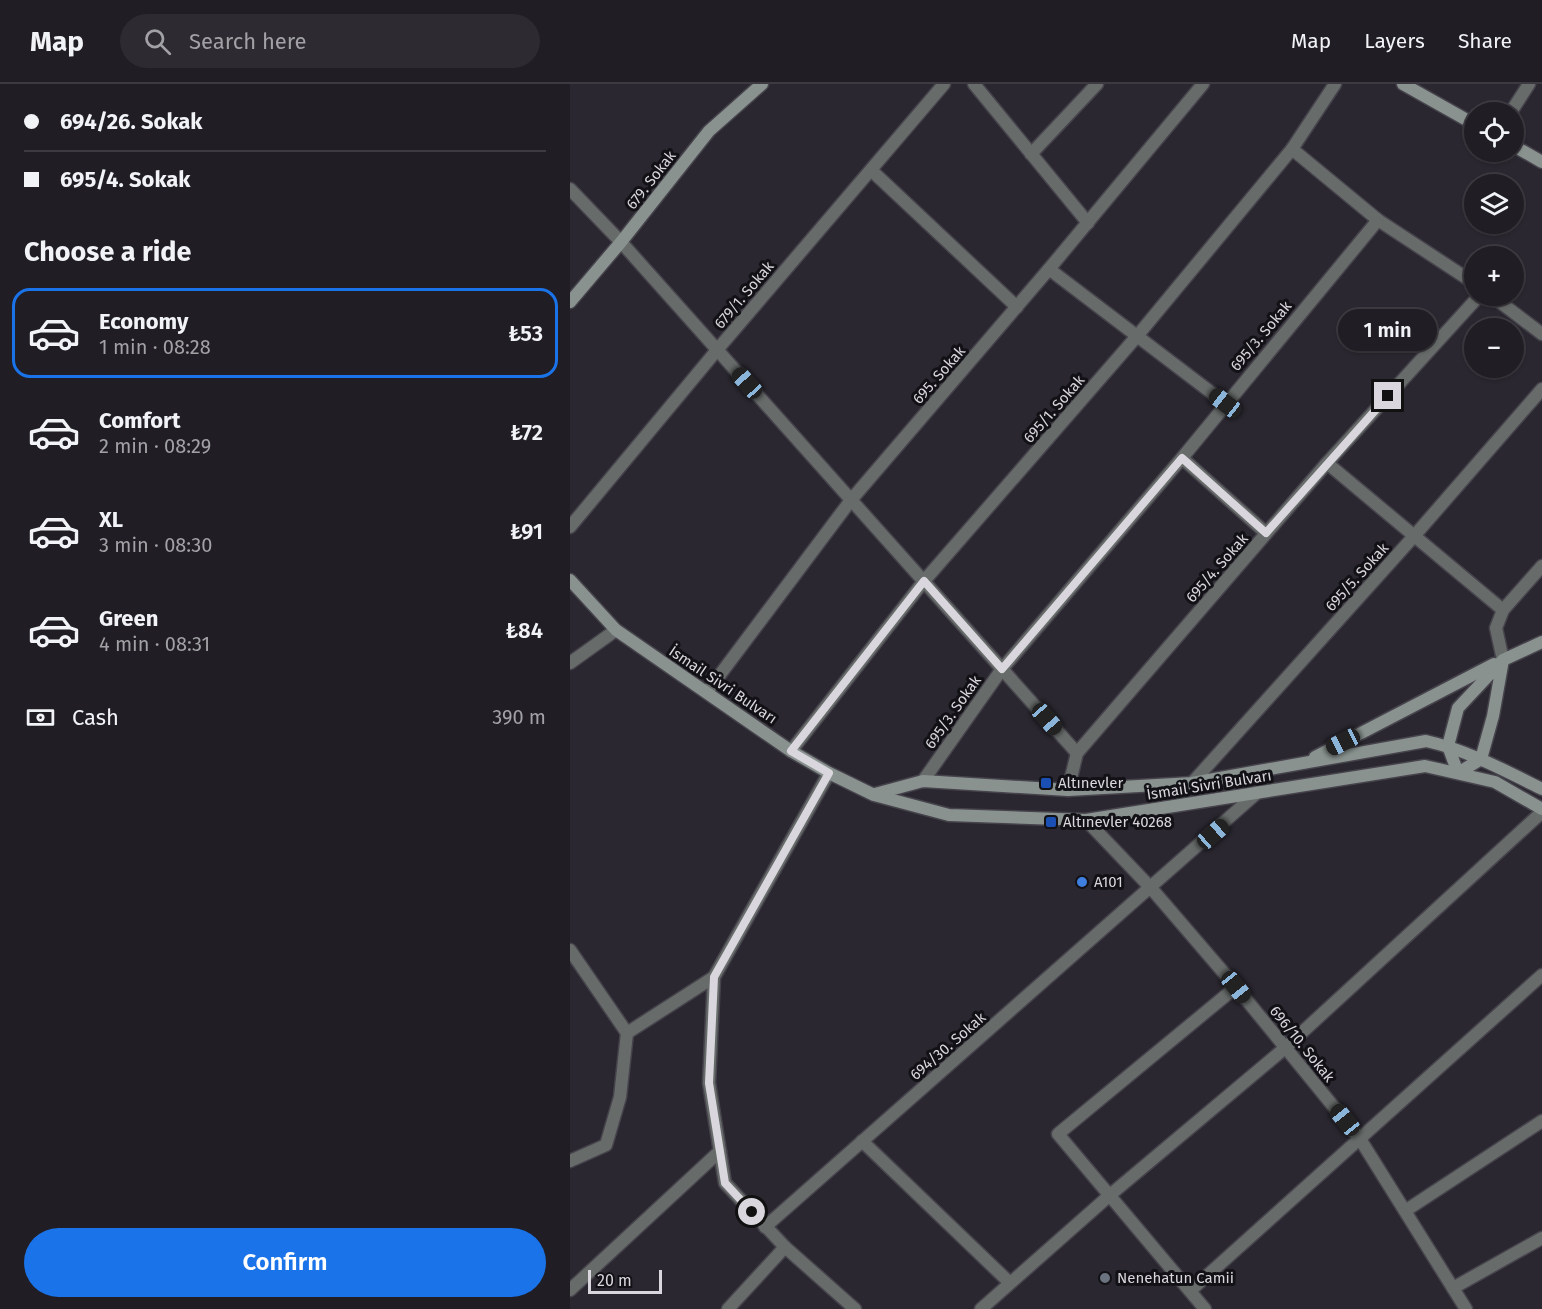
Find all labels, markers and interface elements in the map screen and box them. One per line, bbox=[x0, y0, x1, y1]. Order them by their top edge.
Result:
search box bbox=[120, 14, 540, 68]
text: Map bbox=[30, 25, 84, 58]
icon: search bbox=[141, 25, 174, 58]
text: Search here bbox=[189, 28, 307, 55]
text: Map bbox=[1291, 28, 1331, 54]
text: Layers bbox=[1364, 28, 1425, 54]
text: Share bbox=[1458, 28, 1512, 54]
map controls bbox=[1464, 102, 1524, 378]
button: locate bbox=[1464, 102, 1524, 162]
text: 694/26. Sokak bbox=[60, 108, 202, 135]
street label: 679. Sokak bbox=[622, 147, 680, 213]
text: 695/4. Sokak bbox=[60, 166, 190, 193]
button: layers bbox=[1464, 174, 1524, 234]
text: Choose a ride bbox=[24, 236, 191, 268]
button: + bbox=[1464, 246, 1524, 306]
street label: 679/1. Sokak bbox=[711, 257, 778, 332]
street label: 695/3. Sokak bbox=[1227, 297, 1296, 375]
icon: car bbox=[27, 306, 81, 360]
text: Economy bbox=[99, 308, 188, 335]
callout: 1 min bbox=[1338, 309, 1438, 351]
text: 1 min bbox=[1363, 318, 1412, 342]
button: − bbox=[1464, 318, 1524, 378]
text: ₺53 bbox=[508, 320, 543, 347]
text: 1 min · 08:28 bbox=[99, 335, 211, 359]
street label: 695. Sokak bbox=[909, 342, 969, 408]
car bbox=[728, 364, 766, 402]
street label: 695/1. Sokak bbox=[1020, 371, 1089, 447]
route end bbox=[1374, 382, 1401, 409]
car bbox=[1205, 385, 1245, 421]
icon: car bbox=[27, 405, 81, 459]
text: Comfort bbox=[99, 407, 180, 434]
text: ₺72 bbox=[510, 419, 543, 446]
text: 2 min · 08:29 bbox=[99, 434, 211, 458]
icon: car bbox=[27, 504, 81, 558]
text: XL bbox=[99, 506, 123, 533]
text: ₺91 bbox=[510, 518, 543, 545]
street label: 695/4. Sokak bbox=[1182, 530, 1252, 606]
text: 3 min · 08:30 bbox=[99, 533, 212, 557]
street label: 695/5. Sokak bbox=[1322, 539, 1393, 615]
icon: car bbox=[27, 603, 81, 657]
text: Green bbox=[99, 605, 158, 632]
text: ₺84 bbox=[506, 617, 543, 644]
text: 4 min · 08:31 bbox=[99, 632, 210, 656]
street label: İsmail Sivri Bulvarı bbox=[666, 642, 780, 728]
street label: 695/3. Sokak bbox=[921, 672, 985, 752]
car bbox=[1028, 700, 1066, 738]
icon: cash bbox=[24, 701, 57, 734]
text: Cash bbox=[72, 704, 119, 731]
text: 390 m bbox=[492, 705, 546, 729]
car bbox=[1323, 726, 1363, 758]
street label: İsmail Sivri Bulvarı bbox=[1145, 766, 1273, 804]
place label: Altınevler bbox=[1058, 774, 1123, 792]
marker: Altınevler bbox=[1039, 776, 1053, 790]
place label: Altınevler 40268 bbox=[1063, 813, 1172, 831]
marker: Altınevler 40268 bbox=[1044, 815, 1058, 829]
car bbox=[1194, 815, 1232, 853]
place label: A101 bbox=[1094, 873, 1123, 891]
marker: A101 bbox=[1075, 875, 1089, 889]
car bbox=[1218, 967, 1254, 1007]
street label: 696/10. Sokak bbox=[1266, 1002, 1338, 1086]
street label: 694/30. Sokak bbox=[907, 1008, 990, 1084]
car bbox=[1327, 1100, 1363, 1140]
route start bbox=[738, 1198, 765, 1225]
button: Confirm bbox=[24, 1228, 546, 1297]
scale bar bbox=[588, 1267, 662, 1294]
place label: Nenehatun Camii bbox=[1117, 1269, 1234, 1287]
text: 20 m bbox=[597, 1271, 632, 1290]
marker: Nenehatun Camii bbox=[1098, 1271, 1112, 1285]

